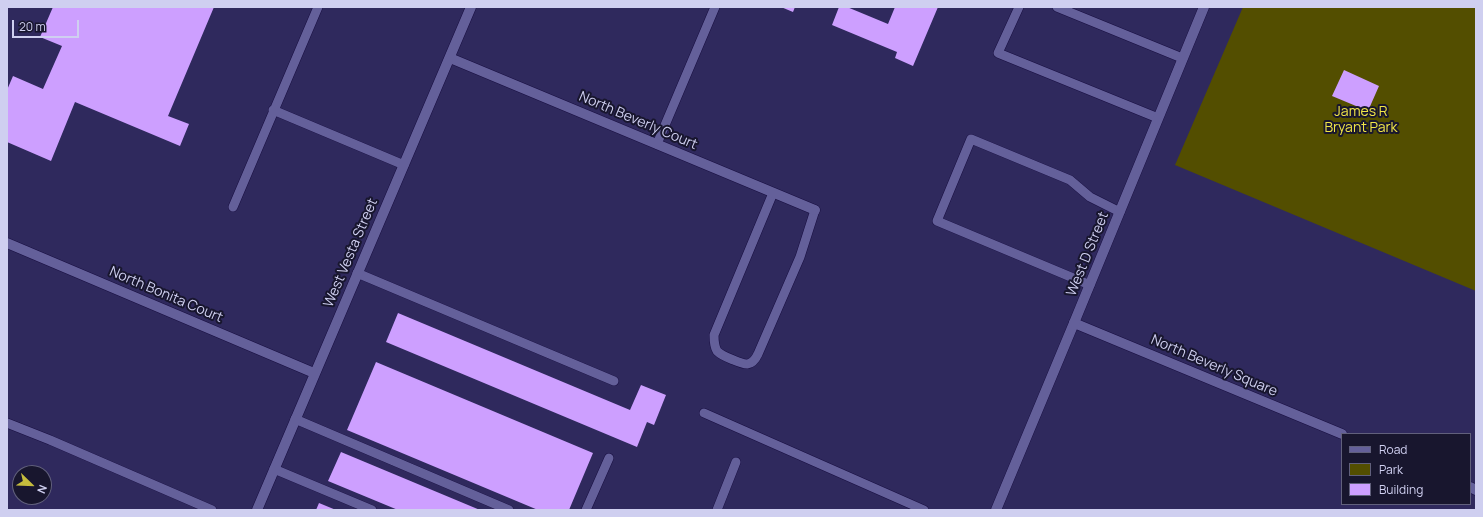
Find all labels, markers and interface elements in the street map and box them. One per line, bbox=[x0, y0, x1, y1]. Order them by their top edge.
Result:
scale bar bbox=[14, 12, 81, 38]
text: 20 m bbox=[19, 18, 46, 35]
street label: North Beverly Court bbox=[576, 88, 700, 154]
park label: James R Bryant Park bbox=[1324, 104, 1398, 136]
street label: West Vesta Street bbox=[320, 196, 382, 310]
street label: West D Street bbox=[1063, 209, 1113, 299]
street label: North Bonita Court bbox=[107, 264, 225, 326]
street label: North Beverly Square bbox=[1148, 332, 1280, 400]
legend bbox=[1341, 433, 1471, 505]
text: Road bbox=[1379, 441, 1407, 458]
text: Park bbox=[1379, 461, 1403, 478]
north arrow bbox=[12, 465, 52, 505]
text: Building bbox=[1379, 481, 1423, 498]
text: N bbox=[34, 483, 51, 496]

